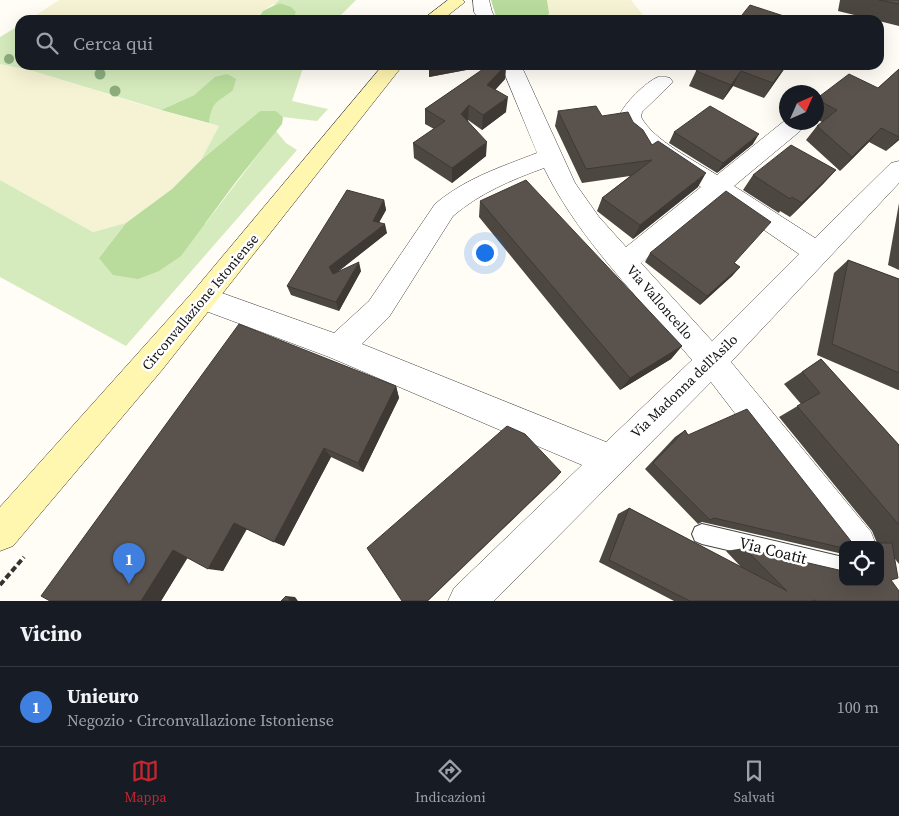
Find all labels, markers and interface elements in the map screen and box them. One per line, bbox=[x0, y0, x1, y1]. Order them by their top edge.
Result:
search box bbox=[15, 15, 884, 70]
icon: search bbox=[33, 29, 61, 57]
text: Cerca qui bbox=[73, 30, 153, 56]
north arrow bbox=[779, 85, 824, 130]
street label: Circonvallazione Istoniense bbox=[137, 229, 263, 375]
your location bbox=[472, 240, 498, 266]
street label: Via Valloncello bbox=[622, 260, 698, 344]
street label: Via Madonna dell'Asilo bbox=[626, 329, 742, 442]
street label: Via Coatit bbox=[737, 531, 810, 569]
map controls bbox=[839, 541, 884, 586]
button: locate bbox=[839, 541, 884, 586]
pin: 1 bbox=[113, 543, 145, 584]
text: Vicino bbox=[20, 619, 82, 648]
text: Unieuro bbox=[67, 683, 139, 709]
text: 1 bbox=[32, 696, 40, 718]
text: 100 m bbox=[837, 696, 879, 718]
text: Negozio · Circonvallazione Istoniense bbox=[67, 709, 334, 731]
tab: Mappa bbox=[124, 757, 167, 807]
tab: Indicazioni bbox=[415, 757, 486, 807]
tab: Salvati bbox=[734, 757, 775, 807]

